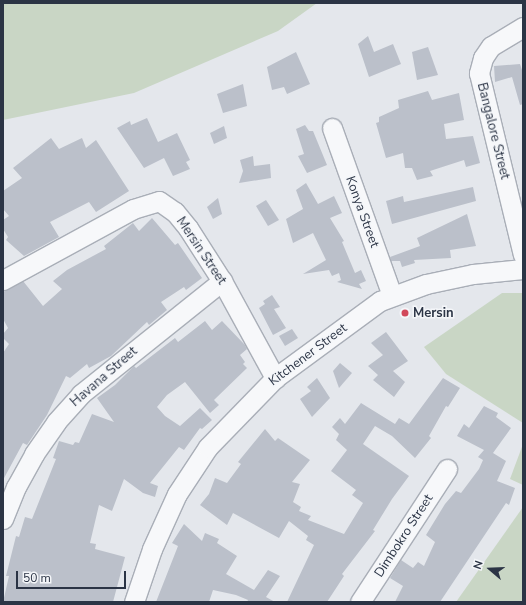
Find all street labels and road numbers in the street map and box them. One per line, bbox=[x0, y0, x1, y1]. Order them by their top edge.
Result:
street label: Bangalore Street bbox=[473, 81, 513, 181]
street label: Konya Street bbox=[342, 174, 382, 250]
street label: Mersin Street bbox=[173, 214, 229, 288]
street label: Kitchener Street bbox=[266, 321, 350, 389]
street label: Havana Street bbox=[67, 344, 141, 410]
street label: Dimbokro Street bbox=[371, 492, 437, 580]

